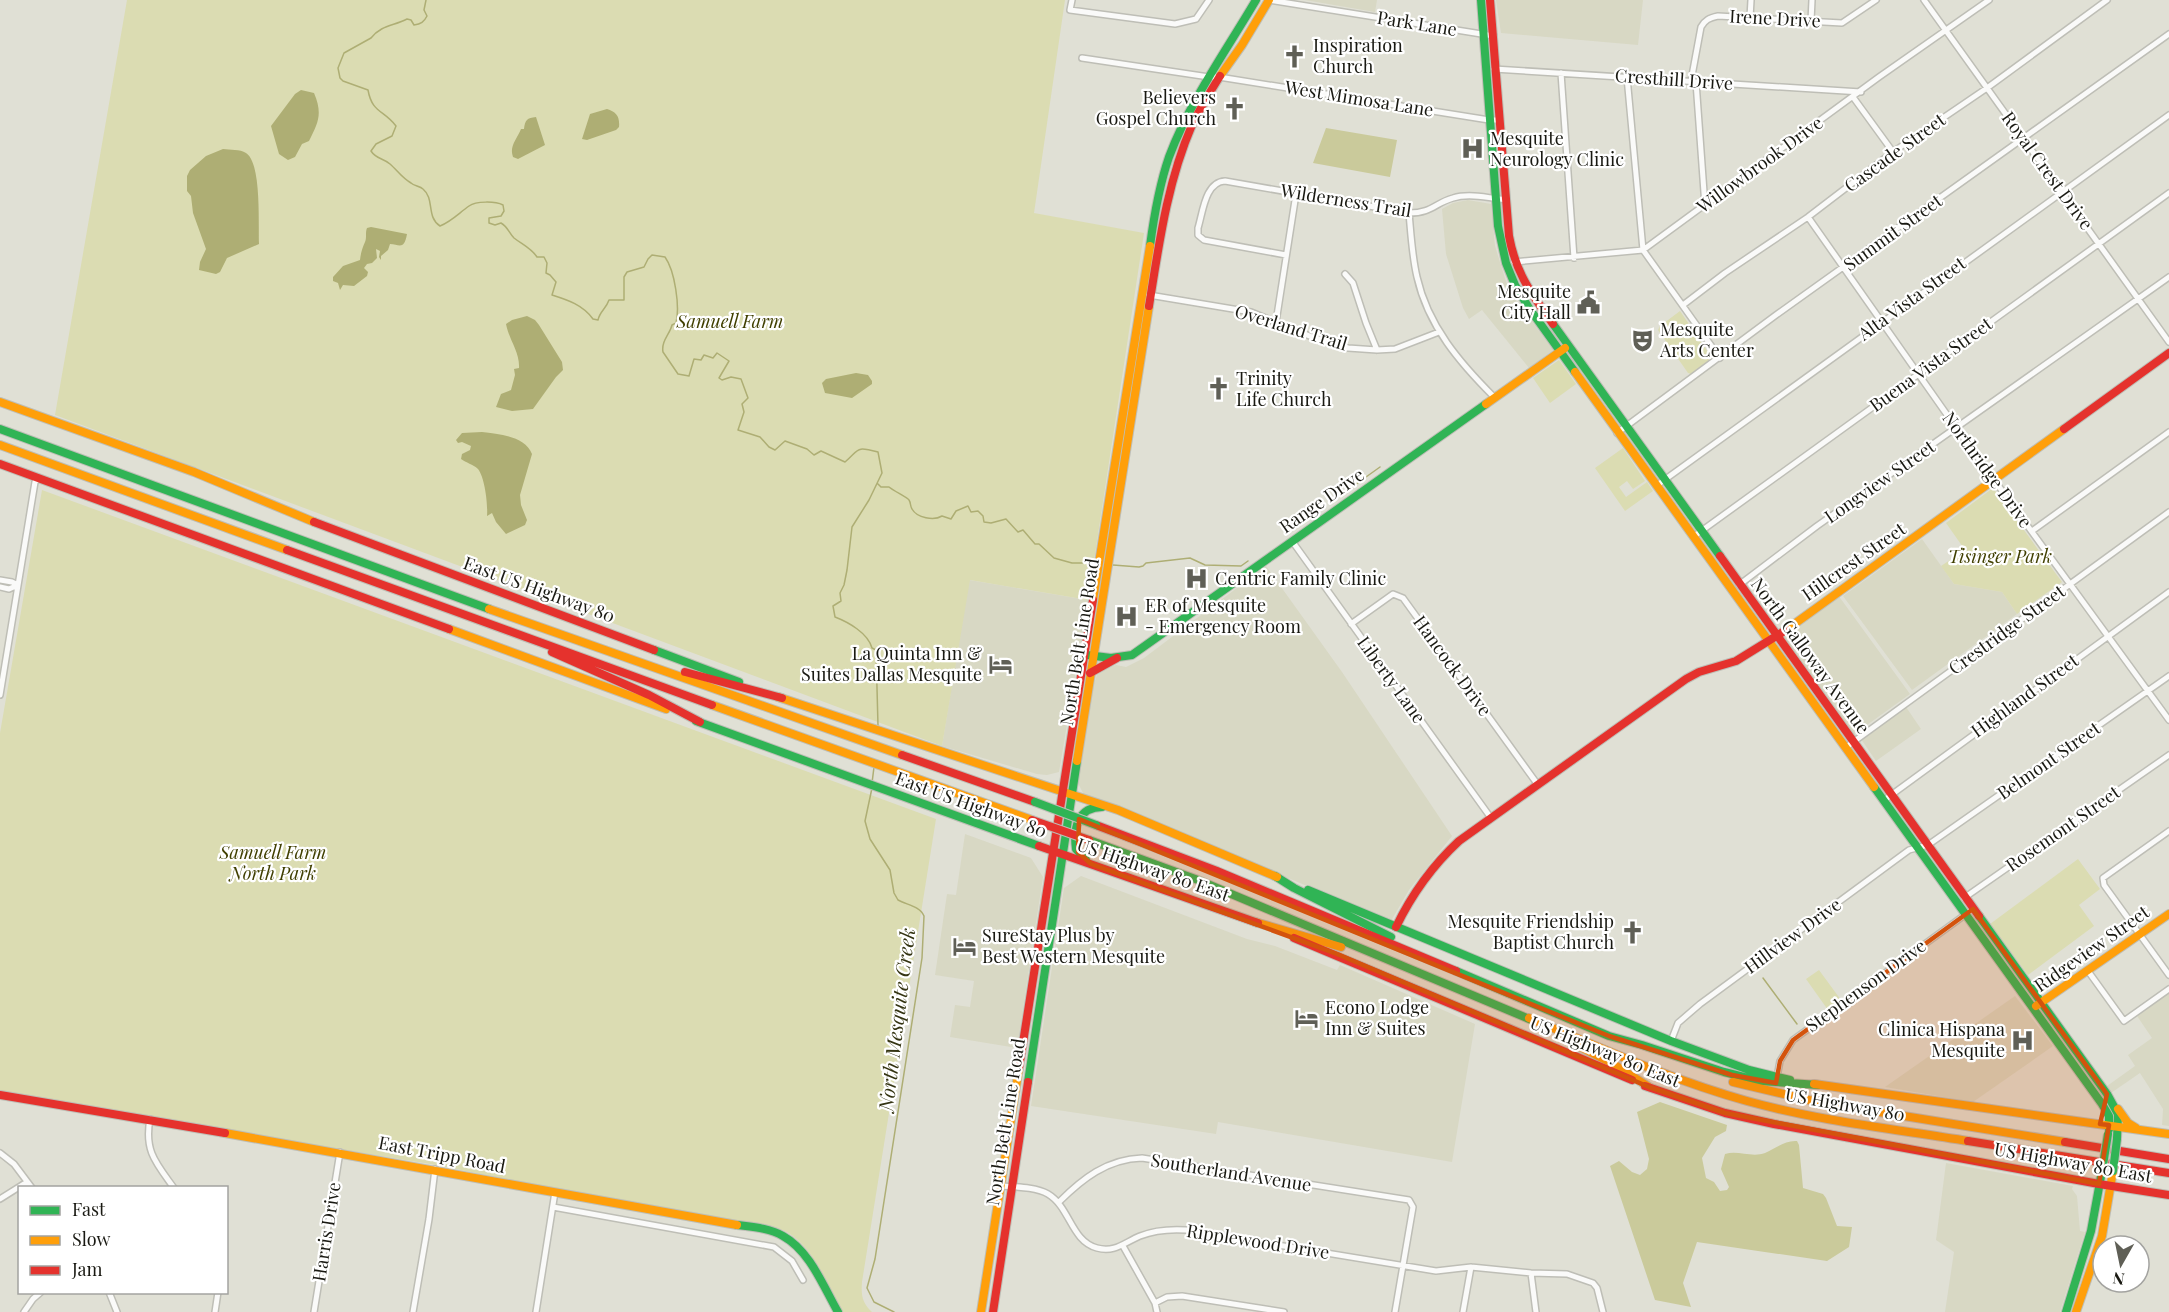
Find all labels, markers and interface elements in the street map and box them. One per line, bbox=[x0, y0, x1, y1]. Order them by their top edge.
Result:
street label: Irene Drive bbox=[1729, 4, 1821, 32]
street label: Park Lane bbox=[1375, 5, 1459, 41]
place label: Inspiration Church bbox=[1313, 33, 1403, 78]
church icon: Inspiration Church bbox=[1282, 43, 1308, 69]
street label: Cresthill Drive bbox=[1614, 63, 1734, 95]
street label: West Mimosa Lane bbox=[1282, 74, 1435, 122]
place label: Believers Gospel Church bbox=[1096, 85, 1216, 130]
church icon: Believers Gospel Church bbox=[1221, 95, 1247, 121]
street label: Royal Crest Drive bbox=[1997, 106, 2099, 234]
street label: Cascade Street bbox=[1839, 107, 1950, 197]
street label: Willowbrook Drive bbox=[1691, 110, 1827, 219]
place label: Mesquite Neurology Clinic bbox=[1490, 126, 1624, 171]
hospital icon: Mesquite Neurology Clinic bbox=[1459, 136, 1485, 162]
street label: Wilderness Trail bbox=[1278, 178, 1413, 222]
street label: Summit Street bbox=[1838, 188, 1947, 276]
street label: Alta Vista Street bbox=[1852, 251, 1971, 346]
place label: Mesquite City Hall bbox=[1497, 279, 1571, 324]
public building icon: Mesquite City Hall bbox=[1576, 289, 1602, 315]
street label: Overland Trail bbox=[1232, 299, 1351, 356]
park label: Samuell Farm bbox=[676, 309, 783, 333]
street label: Buena Vista Street bbox=[1864, 311, 1997, 417]
place label: Mesquite Arts Center bbox=[1659, 317, 1754, 362]
theatre icon: Mesquite Arts Center bbox=[1629, 327, 1655, 353]
place label: Trinity Life Church bbox=[1236, 366, 1332, 411]
church icon: Trinity Life Church bbox=[1205, 376, 1231, 402]
street label: Northridge Drive bbox=[1938, 407, 2038, 532]
street label: Longview Street bbox=[1819, 434, 1940, 528]
street label: Range Drive bbox=[1274, 462, 1369, 538]
street label: Hillcrest Street bbox=[1797, 516, 1911, 606]
park label: Tisinger Park bbox=[1948, 544, 2052, 568]
street label: East US Highway 80 bbox=[460, 550, 618, 628]
street label: North Belt Line Road bbox=[1054, 556, 1104, 727]
hospital icon: Centric Family Clinic bbox=[1184, 566, 1210, 592]
place label: Centric Family Clinic bbox=[1215, 566, 1386, 590]
street label: North Galloway Avenue bbox=[1746, 572, 1876, 738]
street label: Crestridge Street bbox=[1943, 578, 2070, 680]
place label: ER of Mesquite - Emergency Room bbox=[1145, 593, 1301, 638]
hospital icon: ER of Mesquite - Emergency Room bbox=[1114, 603, 1140, 629]
street label: Hancock Drive bbox=[1408, 610, 1497, 721]
street label: Liberty Lane bbox=[1352, 631, 1431, 728]
place label: La Quinta Inn & Suites Dallas Mesquite bbox=[801, 641, 982, 686]
street label: Highland Street bbox=[1966, 648, 2083, 742]
hotel icon: La Quinta Inn & Suites Dallas Mesquite bbox=[987, 651, 1013, 677]
street label: Belmont Street bbox=[1992, 715, 2105, 805]
street label: East US Highway 80 bbox=[892, 765, 1050, 843]
street label: Rosemont Street bbox=[2001, 780, 2125, 876]
street label: US Highway 80 East bbox=[1074, 832, 1233, 907]
park label: Samuell Farm North Park bbox=[219, 840, 326, 885]
street label: Hillview Drive bbox=[1739, 892, 1846, 978]
street label: Ridgeview Street bbox=[2029, 899, 2154, 997]
place label: Mesquite Friendship Baptist Church bbox=[1447, 909, 1614, 954]
church icon: Mesquite Friendship Baptist Church bbox=[1619, 919, 1645, 945]
place label: SureStay Plus by Best Western Mesquite bbox=[982, 923, 1165, 968]
water label: North Mesquite Creek bbox=[871, 926, 920, 1115]
hotel icon: SureStay Plus by Best Western Mesquite bbox=[951, 933, 977, 959]
street label: Stephenson Drive bbox=[1800, 933, 1930, 1037]
place label: Econo Lodge Inn & Suites bbox=[1325, 995, 1429, 1040]
hotel icon: Econo Lodge Inn & Suites bbox=[1294, 1005, 1320, 1031]
street label: US Highway 80 East bbox=[1527, 1010, 1685, 1092]
place label: Clinica Hispana Mesquite bbox=[1878, 1017, 2005, 1062]
hospital icon: Clinica Hispana Mesquite bbox=[2010, 1027, 2036, 1053]
street label: North Belt Line Road bbox=[980, 1036, 1030, 1207]
street label: US Highway 80 bbox=[1783, 1082, 1907, 1126]
street label: East Tripp Road bbox=[377, 1130, 508, 1178]
street label: US Highway 80 East bbox=[1992, 1136, 2155, 1188]
street label: Southerland Avenue bbox=[1149, 1147, 1313, 1197]
street label: Harris Drive bbox=[306, 1180, 346, 1283]
legend bbox=[18, 1186, 228, 1294]
text: Fast bbox=[72, 1197, 106, 1221]
street label: Ripplewood Drive bbox=[1185, 1218, 1331, 1264]
text: Slow bbox=[72, 1227, 110, 1251]
north arrow bbox=[2091, 1234, 2151, 1294]
text: Jam bbox=[71, 1257, 102, 1281]
text: N bbox=[2111, 1268, 2126, 1291]

